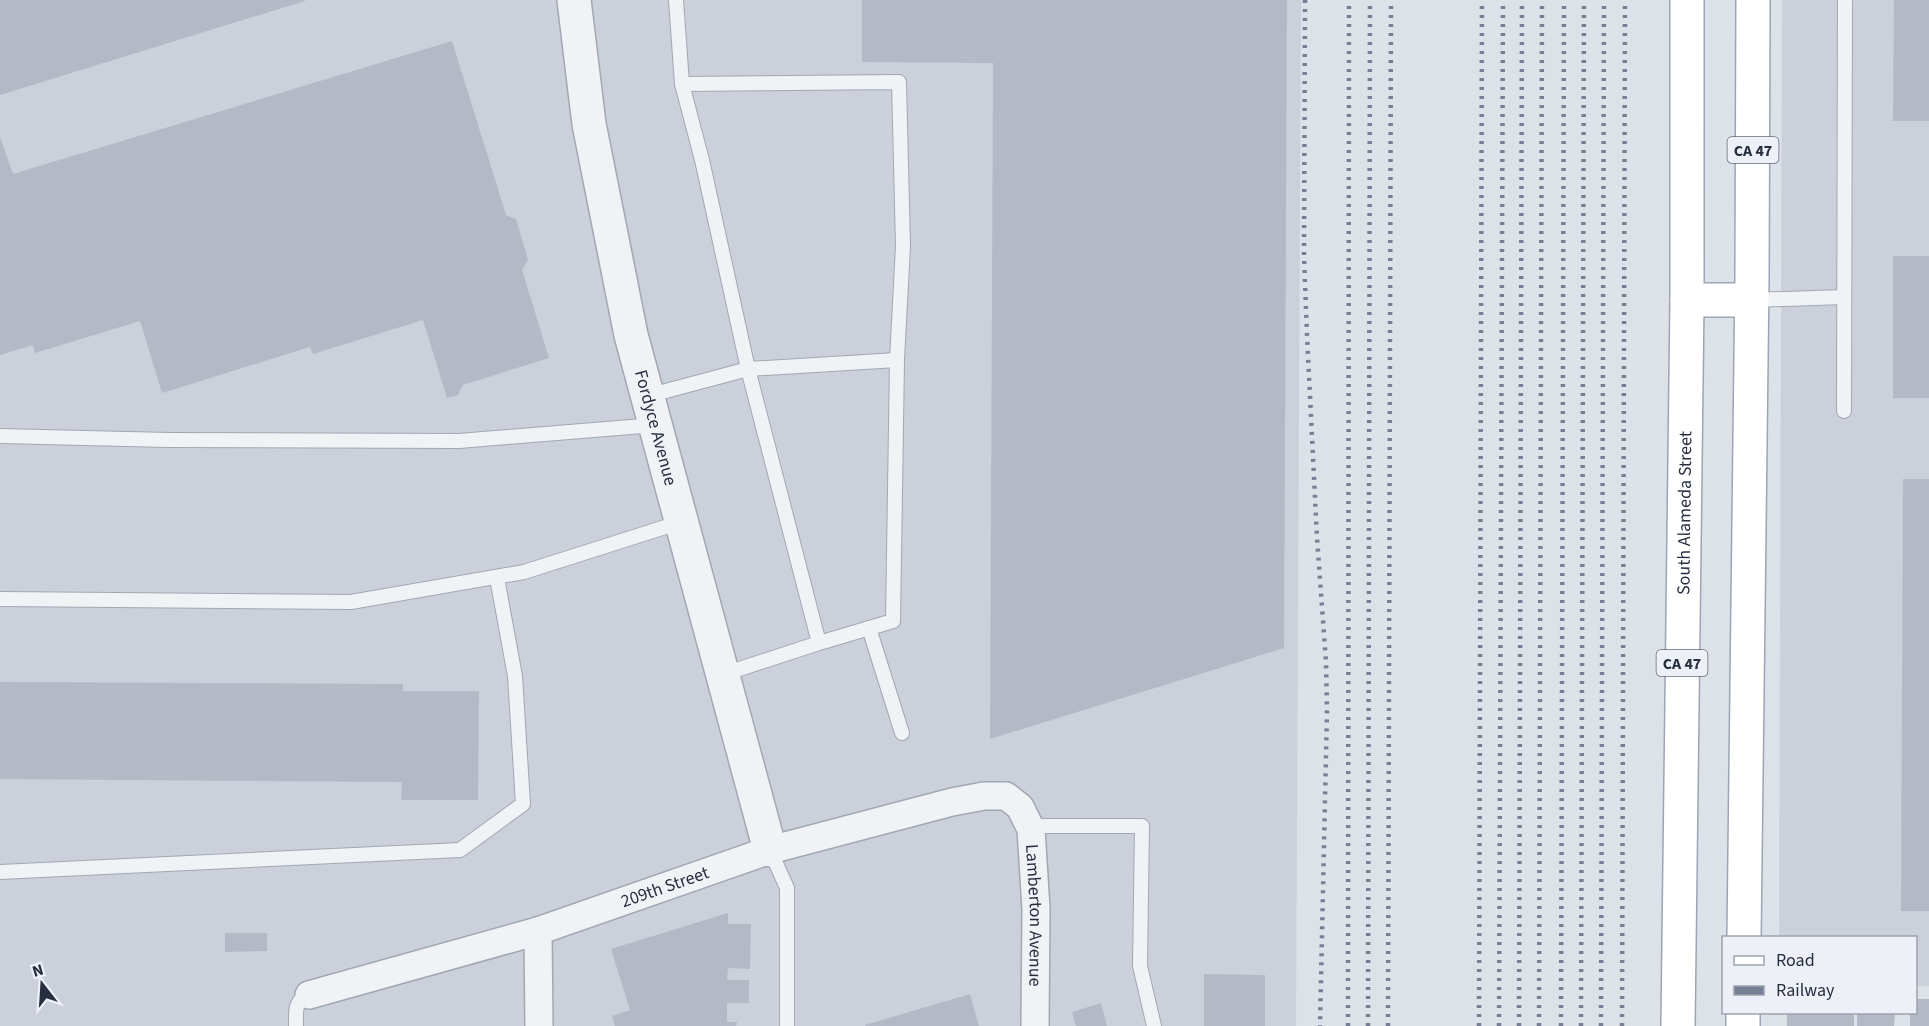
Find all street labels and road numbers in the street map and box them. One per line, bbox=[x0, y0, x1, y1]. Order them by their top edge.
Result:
road number: CA 47 bbox=[1728, 137, 1778, 163]
street label: Fordyce Avenue bbox=[628, 367, 683, 488]
street label: South Alameda Street bbox=[1671, 431, 1698, 595]
road number: CA 47 bbox=[1656, 650, 1708, 676]
street label: Lamberton Avenue bbox=[1019, 843, 1048, 987]
street label: 209th Street bbox=[618, 860, 712, 914]

